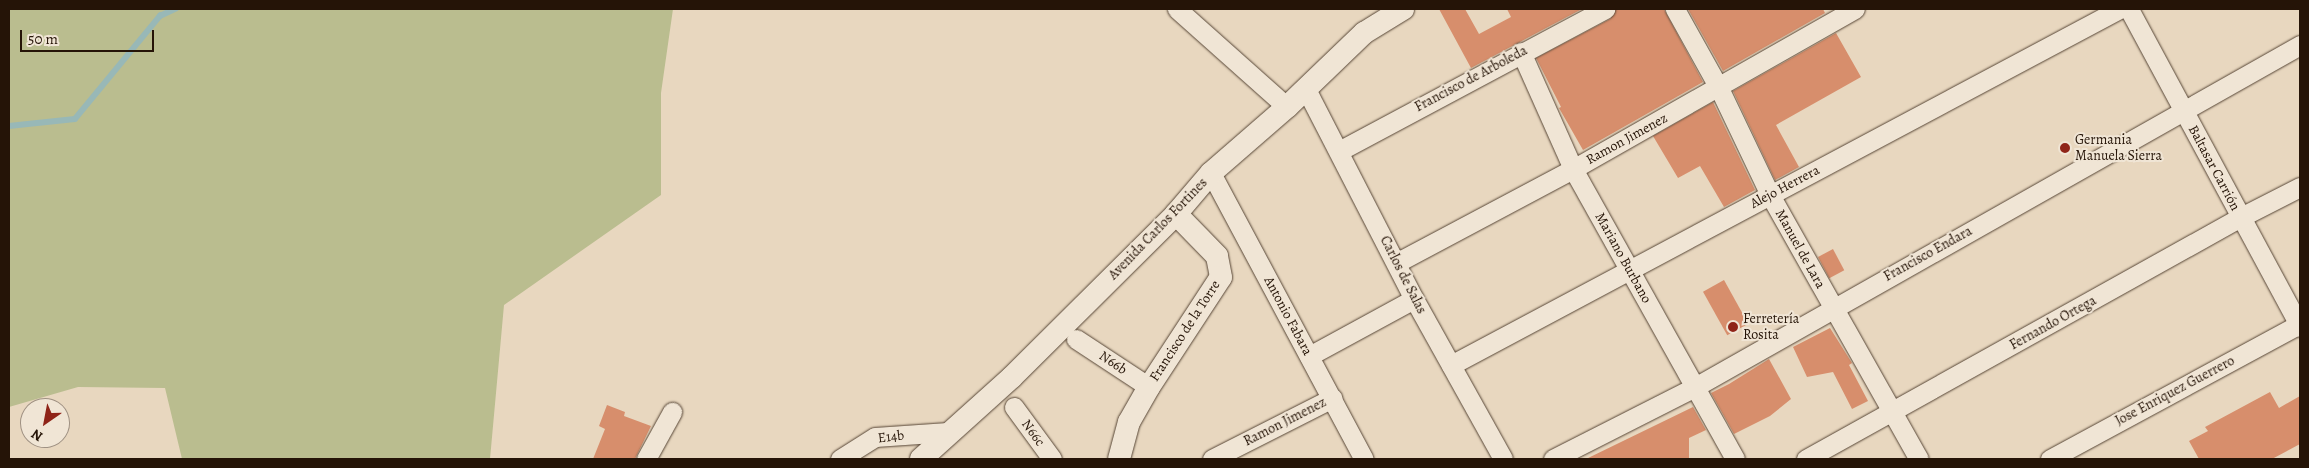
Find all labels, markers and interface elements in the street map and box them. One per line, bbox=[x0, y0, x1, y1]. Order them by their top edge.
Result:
scale bar bbox=[22, 20, 156, 52]
text: 50 m bbox=[28, 29, 58, 49]
street label: Francisco de Arboleda bbox=[1412, 42, 1530, 116]
street label: Ramon Jimenez bbox=[1583, 110, 1671, 168]
street label: Baltasar Carrión bbox=[2184, 122, 2244, 214]
place label: Germania Manuela Sierra bbox=[2075, 132, 2162, 164]
marker: Germania Manuela Sierra bbox=[2059, 142, 2071, 154]
street label: Alejo Herrera bbox=[1748, 162, 1822, 212]
street label: Avenida Carlos Fortines bbox=[1105, 175, 1211, 283]
street label: Manuel de Lara bbox=[1771, 206, 1829, 292]
street label: Mariano Burbano bbox=[1591, 210, 1655, 306]
street label: Francisco Endara bbox=[1881, 223, 1975, 285]
street label: Carlos de Salas bbox=[1376, 233, 1430, 317]
street label: Antonio Fabara bbox=[1260, 274, 1316, 358]
street label: Francisco de la Torre bbox=[1146, 277, 1224, 385]
street label: Fernando Ortega bbox=[2007, 292, 2099, 354]
place label: Ferretería Rosita bbox=[1743, 311, 1799, 344]
marker: Ferretería Rosita bbox=[1727, 321, 1739, 333]
street label: N66b bbox=[1096, 348, 1130, 378]
street label: Jose Enriquez Guerrero bbox=[2112, 352, 2238, 430]
street label: Ramon Jimenez bbox=[1241, 394, 1329, 450]
north arrow bbox=[20, 398, 70, 448]
street label: N66c bbox=[1018, 416, 1048, 450]
text: N bbox=[28, 424, 47, 446]
street label: E14b bbox=[877, 427, 905, 447]

